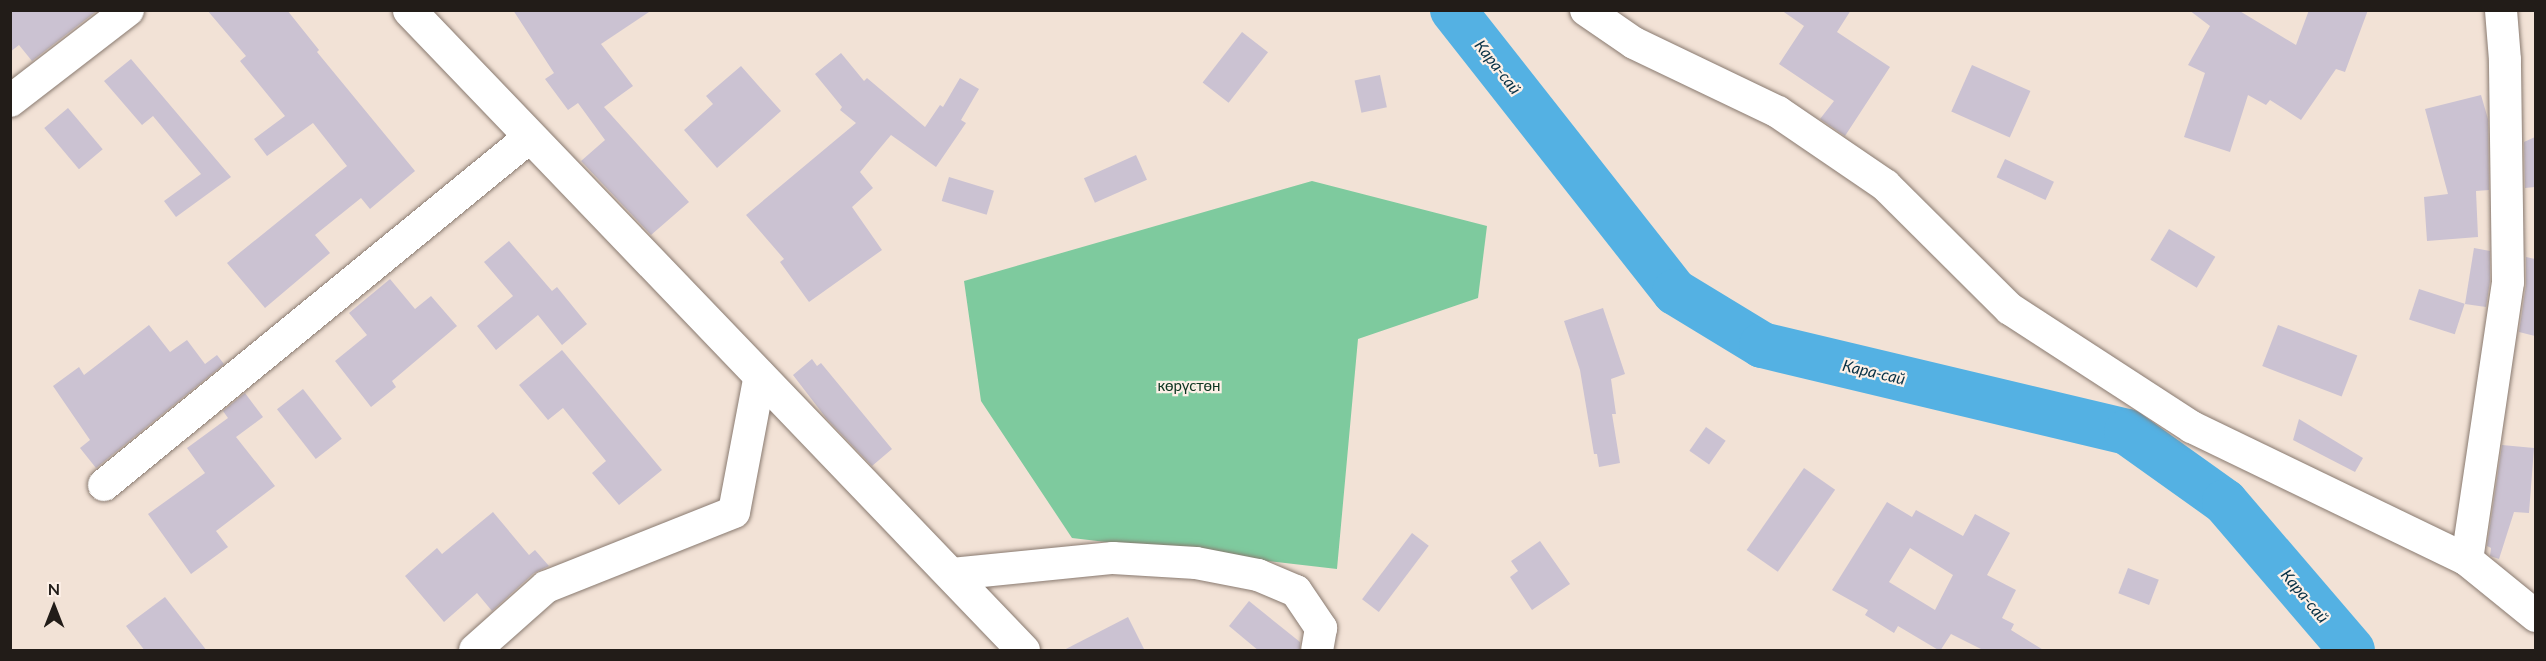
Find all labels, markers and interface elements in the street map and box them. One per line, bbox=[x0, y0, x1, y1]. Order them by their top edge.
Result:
water label: Кара-сай bbox=[1471, 36, 1525, 98]
water label: Кара-сай bbox=[1841, 355, 1907, 389]
park label: көрүстөн bbox=[1157, 377, 1221, 395]
water label: Кара-сай bbox=[2277, 565, 2333, 627]
north arrow bbox=[24, 577, 84, 637]
text: N bbox=[48, 579, 60, 598]

